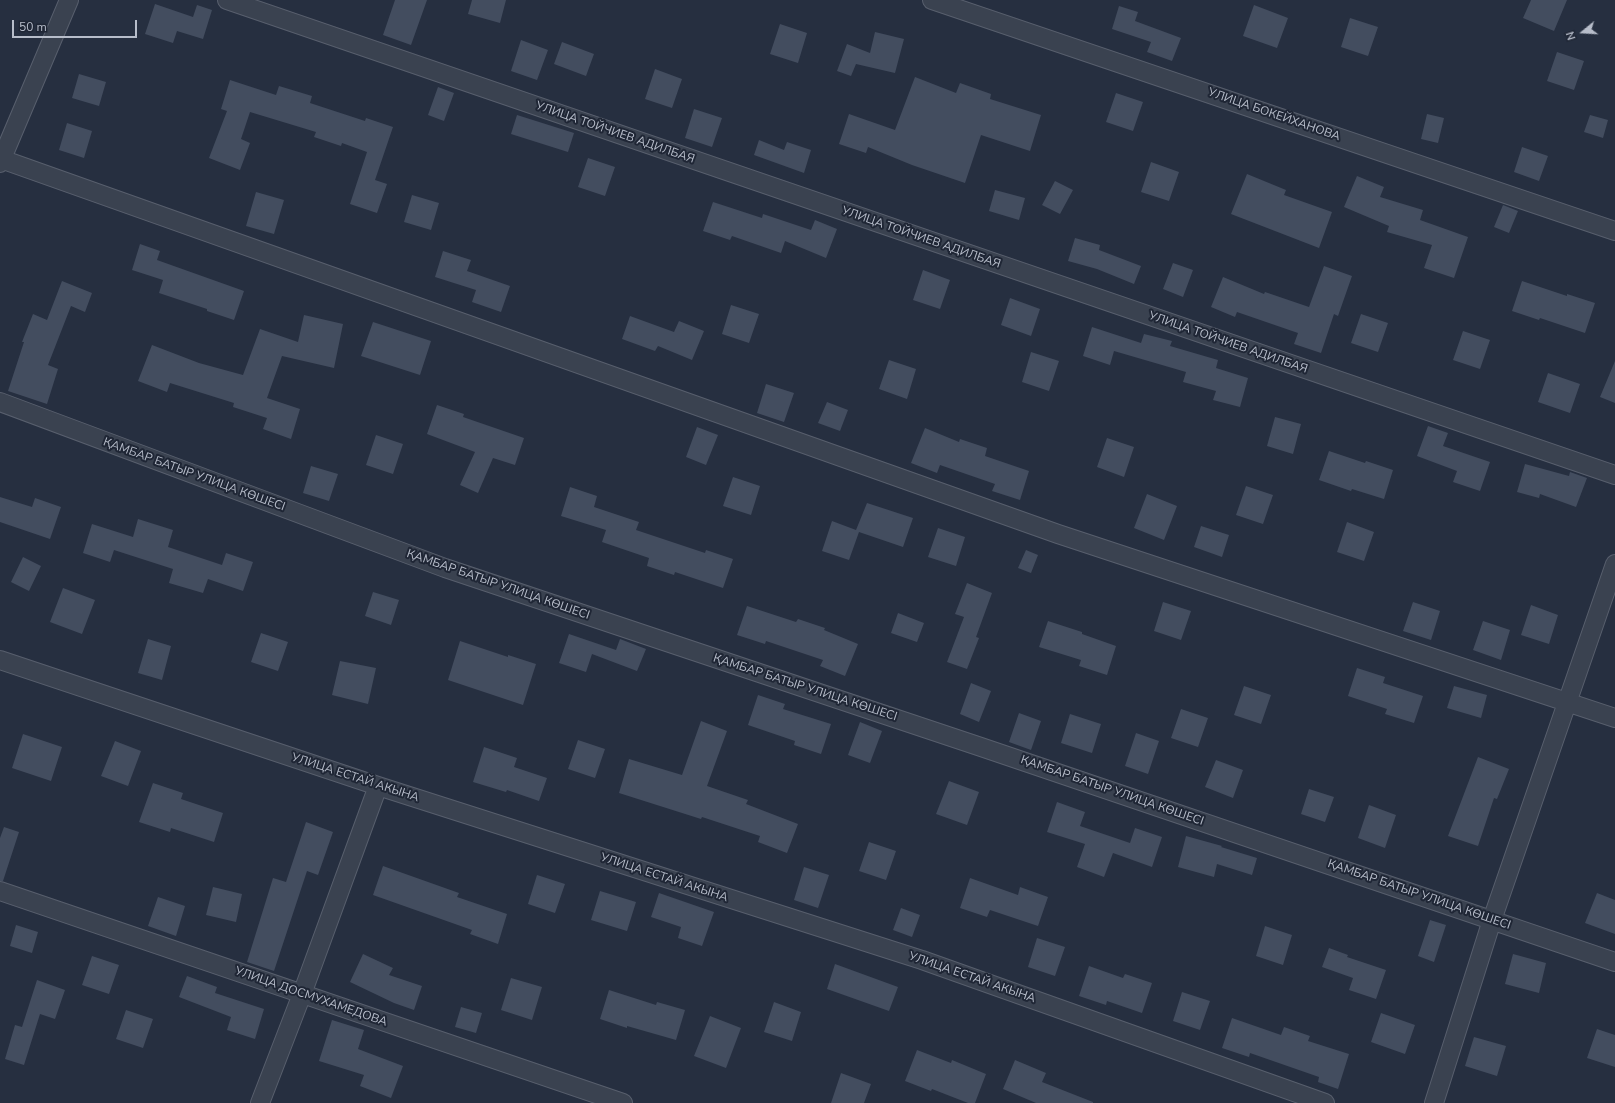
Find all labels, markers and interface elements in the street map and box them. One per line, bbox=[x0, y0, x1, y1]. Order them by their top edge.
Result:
scale bar bbox=[14, 12, 139, 38]
north arrow bbox=[1563, 12, 1603, 52]
text: 50 m bbox=[19, 19, 47, 35]
text: N bbox=[1563, 30, 1580, 42]
street label: УЛИЦА БОКЕЙХАНОВА bbox=[1206, 86, 1342, 144]
street label: УЛИЦА ТОЙЧИЕВ АДИЛБАЯ bbox=[534, 99, 696, 167]
street label: УЛИЦА ТОЙЧИЕВ АДИЛБАЯ bbox=[840, 204, 1002, 272]
street label: УЛИЦА ТОЙЧИЕВ АДИЛБАЯ bbox=[1147, 309, 1309, 377]
street label: ҚАМБАР БАТЫР УЛИЦА КӨШЕСІ bbox=[101, 435, 287, 515]
street label: ҚАМБАР БАТЫР УЛИЦА КӨШЕСІ bbox=[405, 547, 591, 623]
street label: ҚАМБАР БАТЫР УЛИЦА КӨШЕСІ bbox=[711, 651, 899, 725]
street label: УЛИЦА ЕСТАЙ АКЫНА bbox=[289, 751, 421, 805]
street label: ҚАМБАР БАТЫР УЛИЦА КӨШЕСІ bbox=[1019, 753, 1205, 829]
street label: УЛИЦА ЕСТАЙ АКЫНА bbox=[598, 851, 730, 905]
street label: ҚАМБАР БАТЫР УЛИЦА КӨШЕСІ bbox=[1326, 857, 1512, 933]
street label: УЛИЦА ЕСТАЙ АКЫНА bbox=[907, 950, 1037, 1006]
street label: УЛИЦА ДОСМУХАМЕДОВА bbox=[233, 964, 389, 1030]

